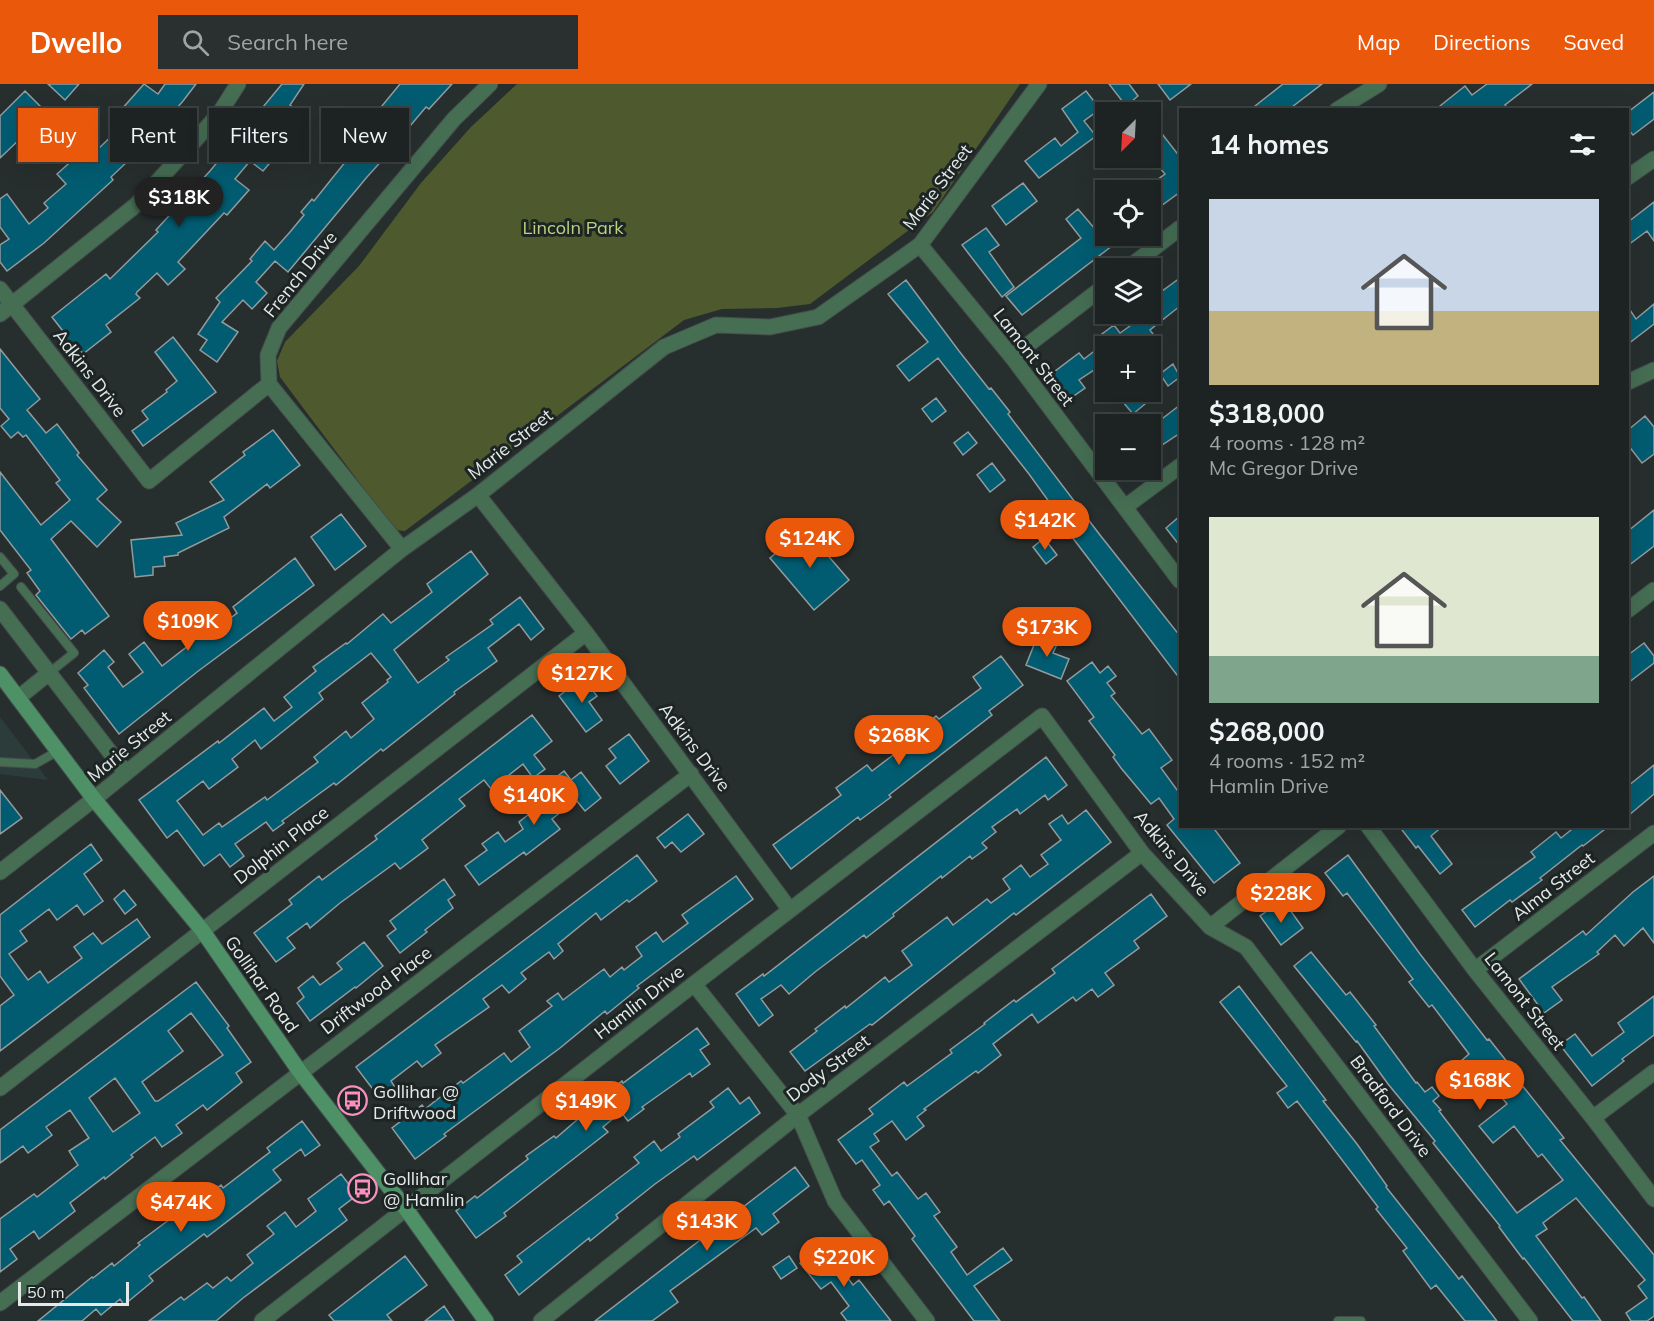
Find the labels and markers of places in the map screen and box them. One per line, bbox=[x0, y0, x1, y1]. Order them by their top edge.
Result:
pin: $318K bbox=[137, 177, 221, 228]
pin: $142K bbox=[1003, 500, 1087, 551]
pin: $124K bbox=[768, 518, 852, 569]
pin: $109K bbox=[146, 601, 230, 652]
pin: $173K bbox=[1005, 607, 1089, 658]
pin: $127K bbox=[540, 653, 624, 704]
pin: $268K bbox=[857, 715, 941, 766]
pin: $140K bbox=[492, 775, 576, 826]
pin: $228K bbox=[1239, 873, 1323, 924]
pin: $168K bbox=[1438, 1060, 1522, 1111]
place label: Gollihar @ Driftwood bbox=[373, 1080, 459, 1124]
pin: $149K bbox=[544, 1081, 628, 1132]
bus stop icon: Gollihar @ Driftwood bbox=[336, 1085, 368, 1117]
place label: Gollihar @ Hamlin bbox=[383, 1167, 465, 1211]
bus stop icon: Gollihar @ Hamlin bbox=[346, 1172, 378, 1204]
pin: $474K bbox=[139, 1182, 223, 1233]
pin: $143K bbox=[665, 1201, 749, 1252]
pin: $220K bbox=[802, 1237, 886, 1288]

